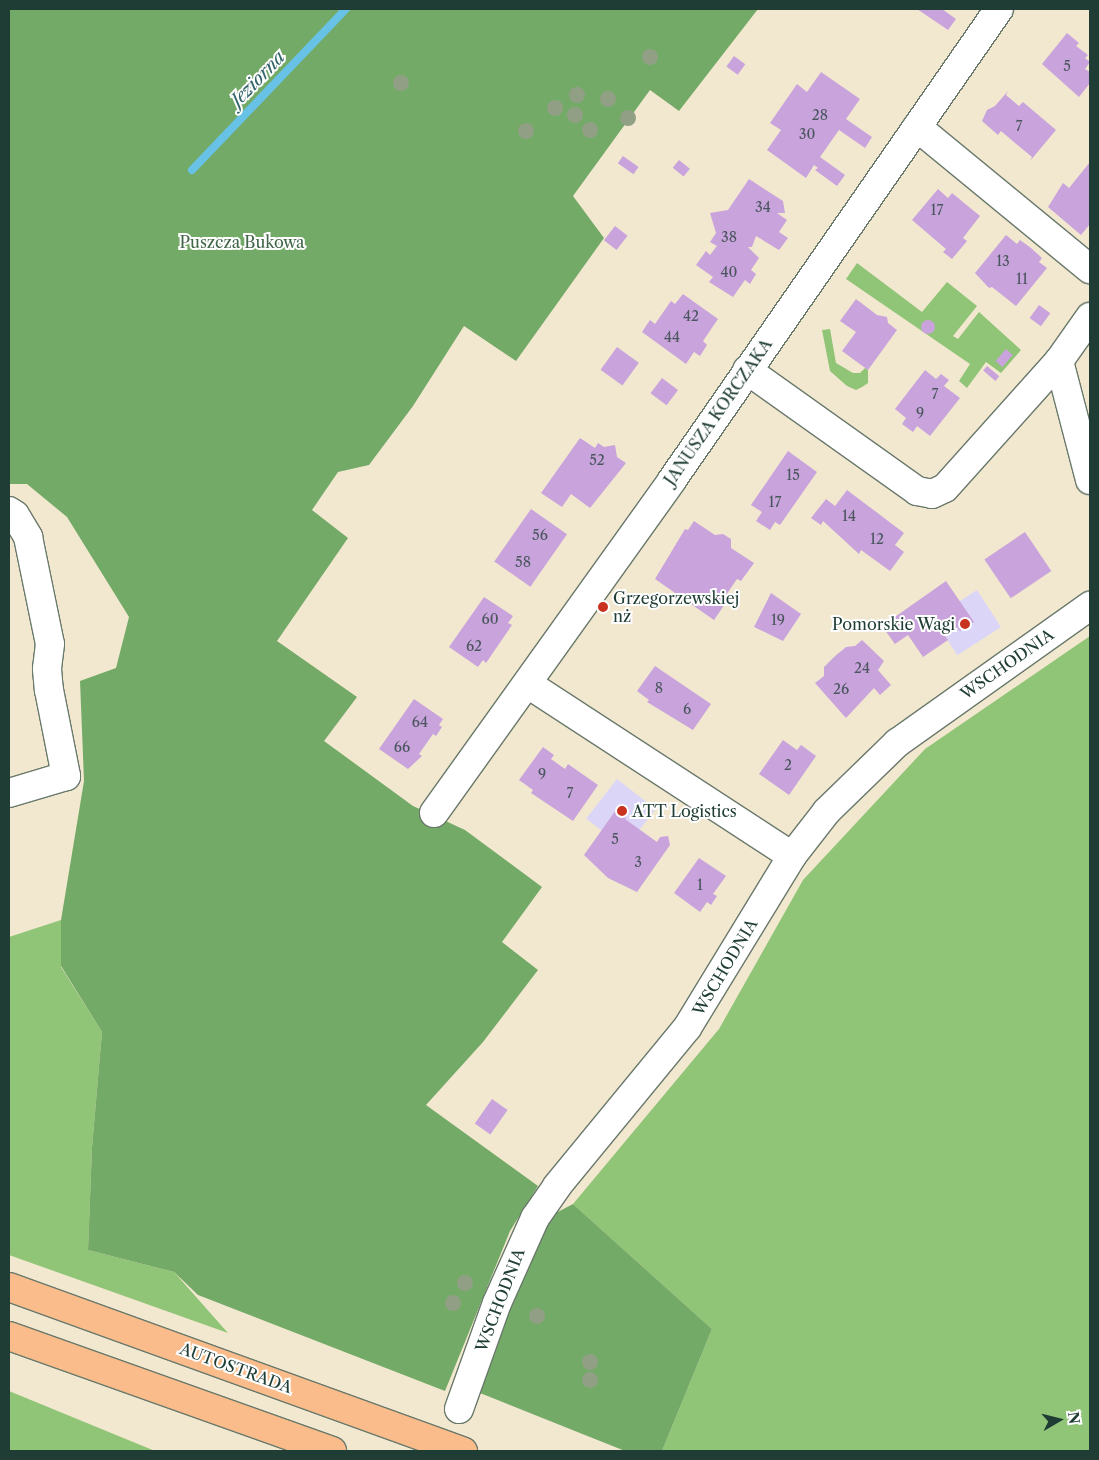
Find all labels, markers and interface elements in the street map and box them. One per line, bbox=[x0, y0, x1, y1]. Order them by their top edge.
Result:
water label: Jeziorna bbox=[226, 47, 290, 111]
house number: 5 bbox=[1063, 58, 1071, 74]
house number: 28 bbox=[812, 107, 828, 123]
house number: 7 bbox=[1016, 118, 1022, 134]
house number: 30 bbox=[799, 126, 815, 142]
house number: 34 bbox=[755, 199, 771, 215]
house number: 17 bbox=[931, 202, 943, 218]
house number: 38 bbox=[721, 229, 737, 245]
park label: Puszcza Bukowa bbox=[179, 232, 305, 252]
house number: 13 bbox=[996, 253, 1010, 269]
house number: 40 bbox=[721, 264, 737, 280]
house number: 11 bbox=[1016, 271, 1028, 287]
house number: 42 bbox=[683, 308, 699, 324]
house number: 44 bbox=[664, 329, 680, 345]
street label: JANUSZA KORCZAKA bbox=[660, 335, 776, 489]
house number: 7 bbox=[932, 386, 938, 402]
house number: 9 bbox=[916, 405, 924, 421]
house number: 52 bbox=[589, 452, 605, 468]
house number: 15 bbox=[786, 467, 800, 483]
house number: 17 bbox=[769, 494, 781, 510]
house number: 14 bbox=[842, 508, 856, 524]
house number: 56 bbox=[532, 527, 548, 543]
house number: 12 bbox=[870, 531, 884, 547]
house number: 58 bbox=[515, 554, 531, 570]
place label: Grzegorzewskiej nż bbox=[613, 588, 739, 626]
marker: Grzegorzewskiej nż bbox=[597, 601, 609, 613]
house number: 60 bbox=[481, 611, 499, 627]
house number: 19 bbox=[771, 612, 785, 628]
place label: Pomorskie Wagi bbox=[831, 614, 955, 634]
marker: Pomorskie Wagi bbox=[959, 618, 971, 630]
street label: WSCHODNIA bbox=[957, 625, 1057, 703]
house number: 62 bbox=[466, 638, 482, 654]
house number: 24 bbox=[854, 660, 870, 676]
house number: 8 bbox=[655, 680, 663, 696]
house number: 26 bbox=[833, 681, 849, 697]
house number: 6 bbox=[683, 701, 691, 717]
house number: 64 bbox=[412, 714, 428, 730]
house number: 66 bbox=[394, 739, 410, 755]
house number: 2 bbox=[784, 757, 792, 773]
house number: 9 bbox=[538, 766, 546, 782]
house number: 7 bbox=[567, 785, 573, 801]
place label: ATT Logistics bbox=[632, 801, 737, 821]
marker: ATT Logistics bbox=[616, 805, 628, 817]
house number: 5 bbox=[611, 831, 619, 847]
house number: 3 bbox=[634, 854, 642, 870]
house number: 1 bbox=[697, 877, 703, 893]
street label: WSCHODNIA bbox=[689, 915, 761, 1019]
street label: WSCHODNIA bbox=[471, 1245, 529, 1355]
street label: AUTOSTRADA bbox=[177, 1339, 295, 1397]
north arrow bbox=[1034, 1395, 1084, 1445]
text: N bbox=[1064, 1411, 1084, 1425]

